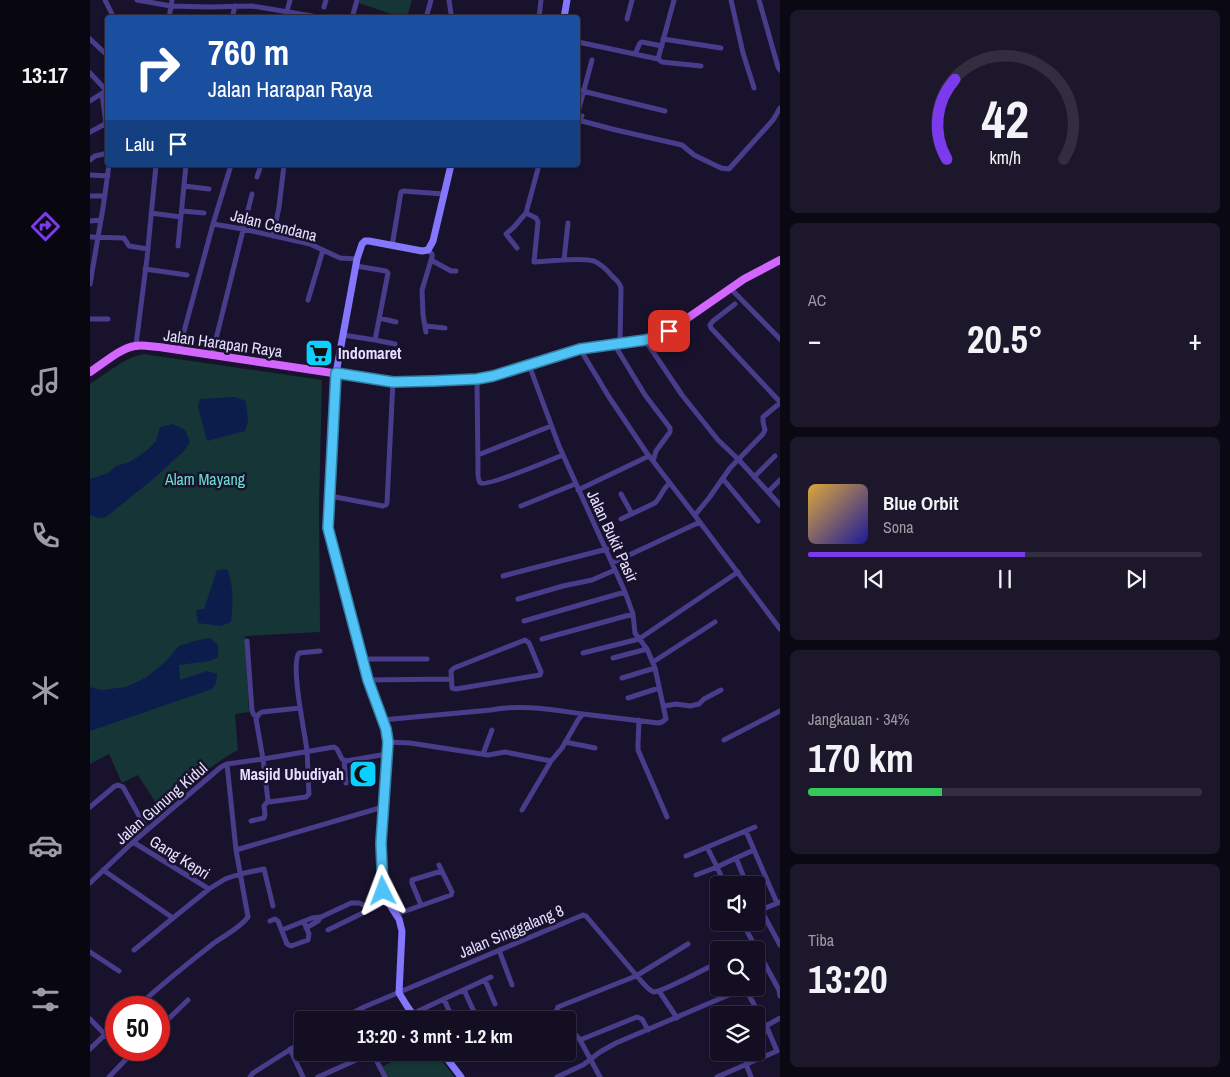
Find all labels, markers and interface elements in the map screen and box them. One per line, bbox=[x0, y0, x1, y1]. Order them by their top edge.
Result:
text: 760 m bbox=[208, 29, 289, 76]
icon: right bbox=[125, 35, 190, 100]
text: 13:17 bbox=[22, 60, 68, 90]
text: Jalan Harapan Raya bbox=[208, 74, 372, 104]
text: 42 bbox=[981, 84, 1029, 154]
icon: arrive bbox=[164, 130, 192, 158]
text: Lalu bbox=[125, 131, 154, 157]
text: km/h bbox=[989, 146, 1021, 170]
street label: Jalan Cendana bbox=[229, 204, 320, 247]
icon: directions bbox=[28, 209, 63, 244]
text: AC bbox=[808, 289, 826, 311]
pin bbox=[648, 310, 690, 352]
text: 20.5° bbox=[967, 314, 1043, 365]
icon: arrive bbox=[655, 317, 683, 345]
text: − bbox=[808, 321, 821, 359]
text: + bbox=[1189, 321, 1202, 359]
street label: Jalan Harapan Raya bbox=[162, 324, 284, 362]
supermarket icon: Indomaret bbox=[304, 338, 334, 368]
place label: Indomaret bbox=[338, 342, 402, 364]
icon: music bbox=[28, 364, 63, 399]
park label: Alam Mayang bbox=[164, 468, 246, 490]
street label: Jalan Bukit Pasir bbox=[582, 486, 644, 586]
text: Blue Orbit bbox=[883, 490, 958, 516]
text: Sona bbox=[883, 516, 914, 538]
icon: phone bbox=[28, 518, 63, 553]
icon: previous bbox=[860, 565, 888, 593]
icon: pause bbox=[991, 565, 1019, 593]
icon: next bbox=[1122, 565, 1150, 593]
icon: climate bbox=[28, 673, 63, 708]
text: Jangkauan · 34% bbox=[808, 708, 909, 730]
text: 170 km bbox=[808, 733, 914, 784]
street label: Jalan Gunung Kidul bbox=[110, 757, 212, 849]
mosque icon: Masjid Ubudiyah bbox=[348, 759, 378, 789]
place label: Masjid Ubudiyah bbox=[240, 763, 344, 785]
icon: car bbox=[28, 828, 63, 863]
street label: Gang Kepri bbox=[146, 830, 214, 884]
position arrow bbox=[356, 864, 408, 916]
map controls bbox=[710, 876, 765, 1061]
button: sound bbox=[710, 876, 765, 931]
street label: Jalan Singgalang 8 bbox=[455, 899, 567, 963]
text: Tiba bbox=[808, 929, 834, 951]
button: search bbox=[710, 941, 765, 996]
text: 13:20 bbox=[808, 954, 888, 1005]
icon: filters bbox=[28, 982, 63, 1017]
speed limit sign: 50 bbox=[105, 996, 170, 1061]
button: layers bbox=[710, 1006, 765, 1061]
text: 13:20 · 3 mnt · 1.2 km bbox=[357, 1023, 513, 1049]

